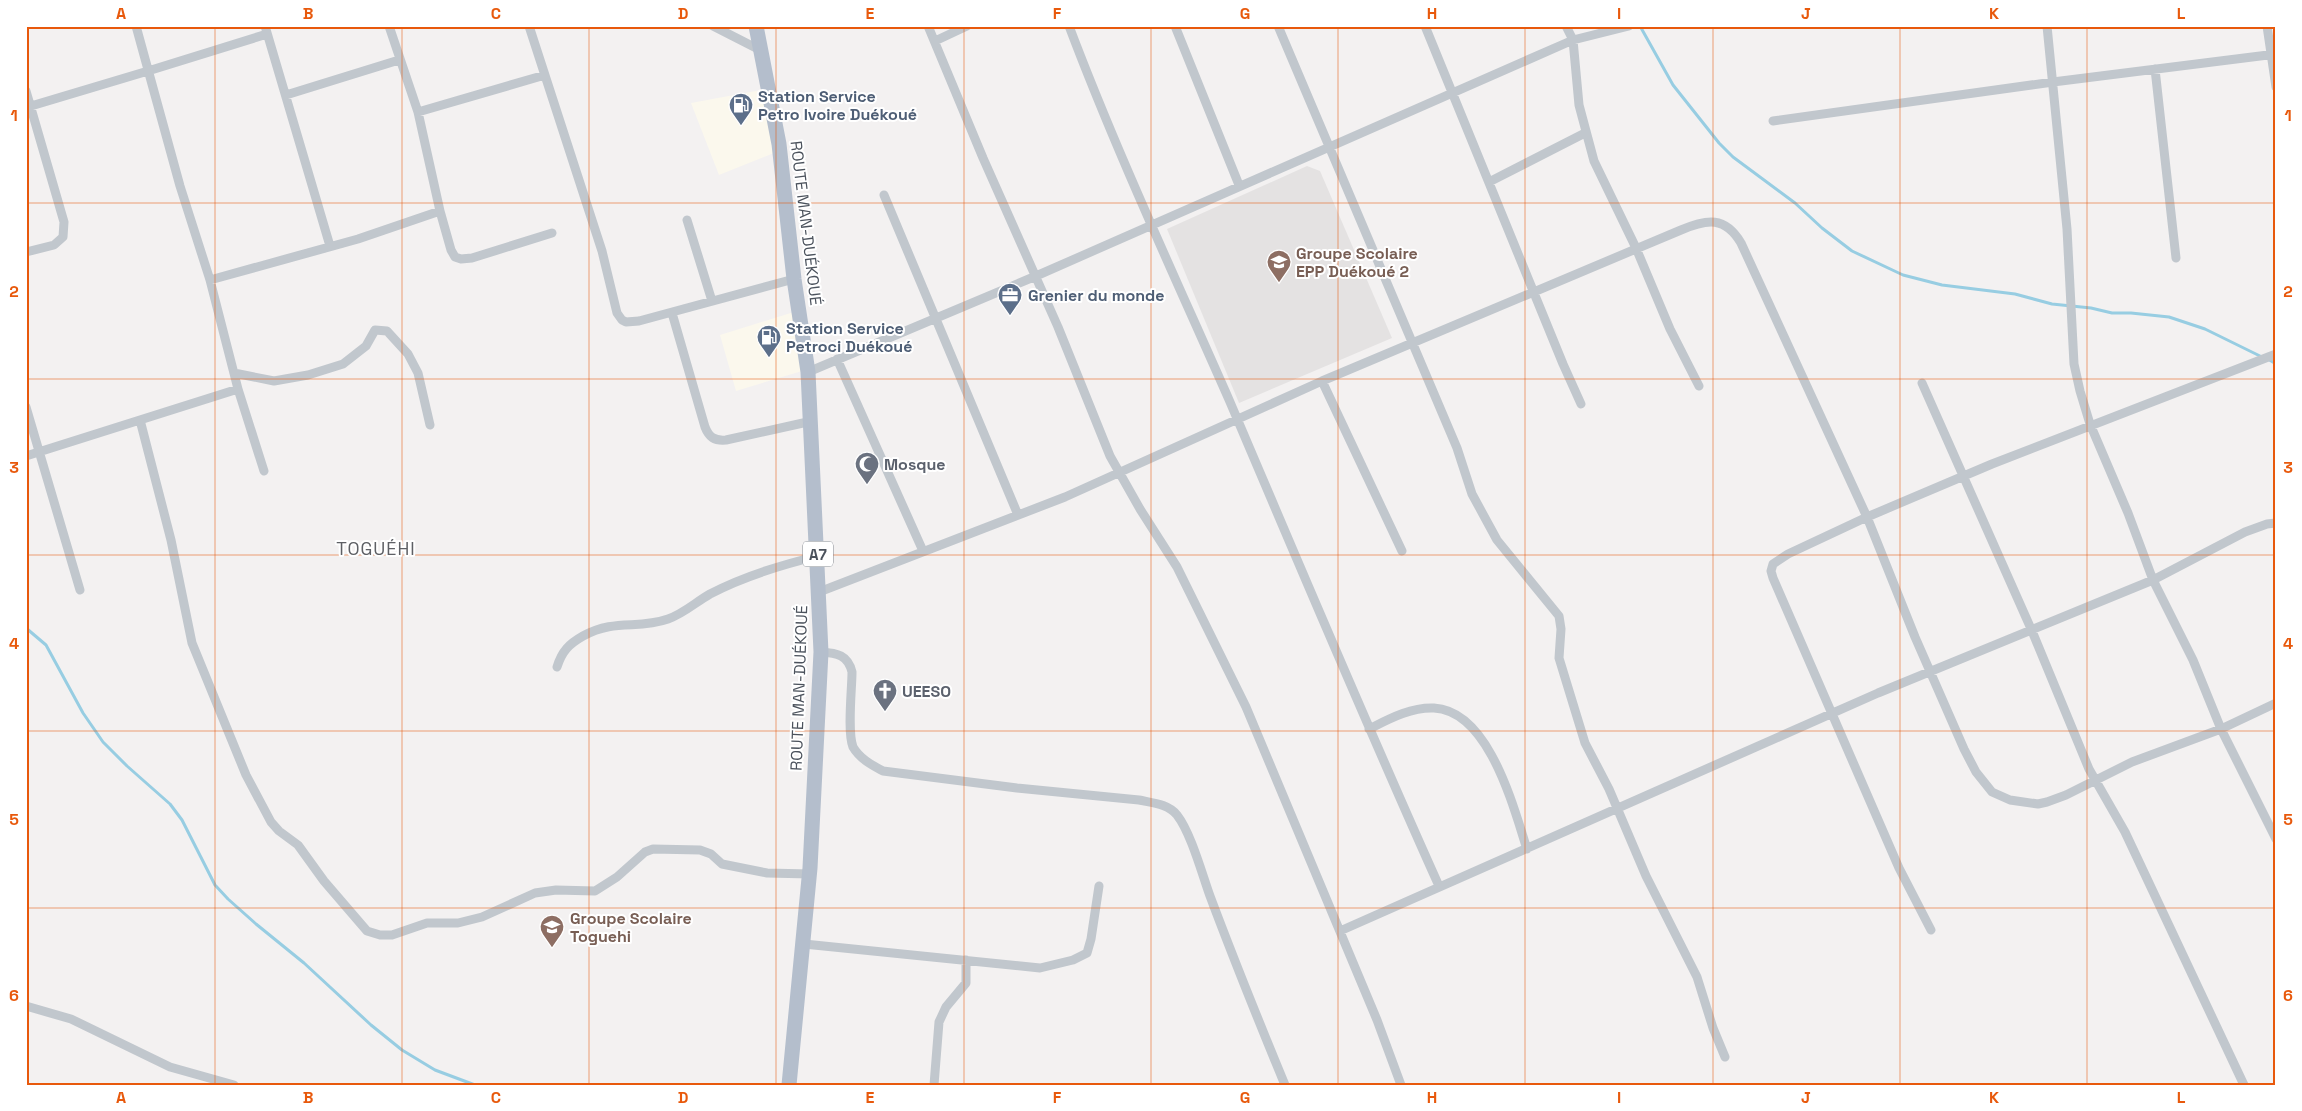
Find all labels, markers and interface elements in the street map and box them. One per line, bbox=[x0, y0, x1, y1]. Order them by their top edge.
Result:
text: A bbox=[116, 3, 126, 24]
text: B bbox=[303, 3, 313, 24]
text: C bbox=[491, 3, 501, 24]
text: D bbox=[678, 3, 688, 24]
text: E bbox=[866, 3, 875, 24]
text: F bbox=[1053, 3, 1062, 24]
text: G bbox=[1240, 3, 1250, 24]
text: H bbox=[1427, 3, 1437, 24]
text: I bbox=[1617, 3, 1621, 24]
text: J bbox=[1801, 3, 1811, 24]
text: K bbox=[1989, 3, 1999, 24]
text: L bbox=[2177, 3, 2186, 24]
place label: Station Service Petro Ivoire Duékoué bbox=[758, 86, 917, 125]
fuel station icon: Station Service Petro Ivoire Duékoué bbox=[728, 92, 754, 126]
text: 1 bbox=[10, 105, 18, 126]
text: 1 bbox=[2284, 105, 2292, 126]
street label: ROUTE MAN-DUÉKOUÉ bbox=[785, 139, 827, 307]
place label: Groupe Scolaire EPP Duékoué 2 bbox=[1296, 243, 1418, 282]
school or university icon: Groupe Scolaire EPP Duékoué 2 bbox=[1266, 249, 1292, 283]
text: 2 bbox=[9, 281, 19, 302]
text: 2 bbox=[2283, 281, 2293, 302]
office icon: Grenier du monde bbox=[997, 282, 1023, 316]
place label: Grenier du monde bbox=[1028, 285, 1165, 306]
place label: Station Service Petroci Duékoué bbox=[786, 318, 912, 357]
fuel station icon: Station Service Petroci Duékoué bbox=[756, 324, 782, 358]
mosque icon: Mosque bbox=[854, 451, 880, 485]
place label: Mosque bbox=[884, 454, 946, 475]
text: 3 bbox=[9, 457, 19, 478]
text: 3 bbox=[2283, 457, 2293, 478]
district label: TOGUÉHI bbox=[336, 537, 416, 560]
road number: A7 bbox=[803, 542, 833, 566]
street label: ROUTE MAN-DUÉKOUÉ bbox=[786, 605, 812, 771]
text: 4 bbox=[9, 633, 19, 654]
text: 4 bbox=[2283, 633, 2293, 654]
church icon: UEESO bbox=[872, 678, 898, 712]
place label: UEESO bbox=[902, 681, 951, 702]
text: 5 bbox=[9, 809, 19, 830]
text: 5 bbox=[2283, 809, 2293, 830]
place label: Groupe Scolaire Toguehi bbox=[570, 908, 692, 947]
school or university icon: Groupe Scolaire Toguehi bbox=[539, 914, 565, 948]
text: 6 bbox=[9, 985, 19, 1006]
text: 6 bbox=[2283, 985, 2293, 1006]
text: A bbox=[116, 1087, 126, 1108]
text: B bbox=[303, 1087, 313, 1108]
text: C bbox=[491, 1087, 501, 1108]
text: D bbox=[678, 1087, 688, 1108]
text: E bbox=[866, 1087, 875, 1108]
text: F bbox=[1053, 1087, 1062, 1108]
text: G bbox=[1240, 1087, 1250, 1108]
text: H bbox=[1427, 1087, 1437, 1108]
text: I bbox=[1617, 1087, 1621, 1108]
text: J bbox=[1801, 1087, 1811, 1108]
text: K bbox=[1989, 1087, 1999, 1108]
text: L bbox=[2177, 1087, 2186, 1108]

